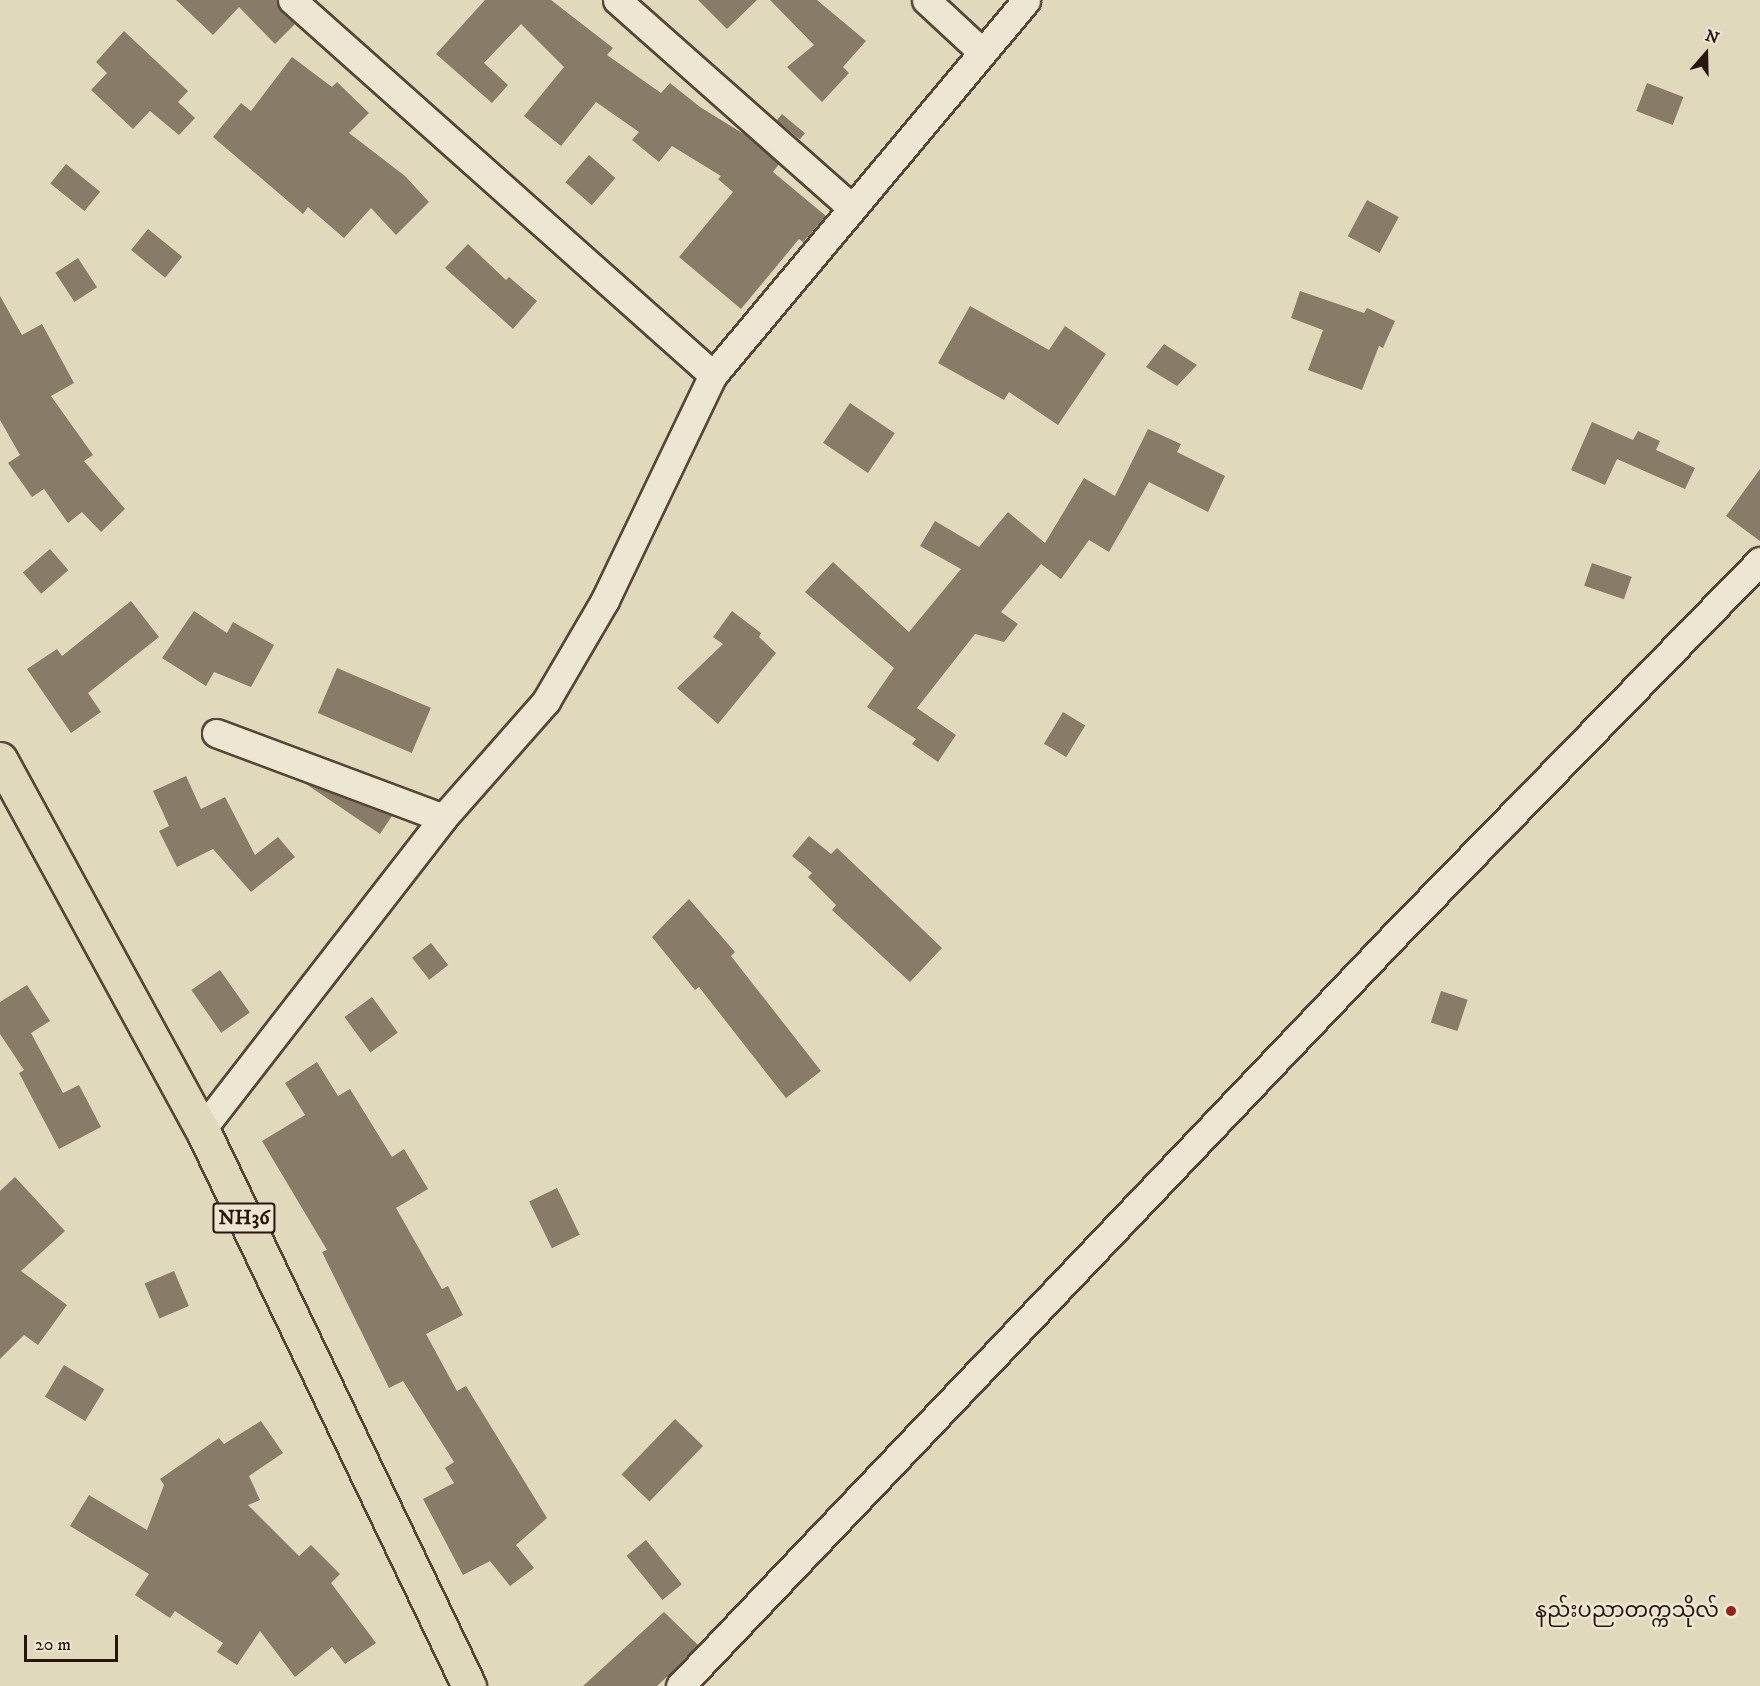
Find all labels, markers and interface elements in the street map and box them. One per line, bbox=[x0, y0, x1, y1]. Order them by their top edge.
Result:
north arrow bbox=[1676, 24, 1736, 84]
text: N bbox=[1703, 25, 1722, 49]
road number: NH36 bbox=[211, 1201, 277, 1235]
place label: နည်းပညာတက္ကသိုလ် bbox=[1535, 1598, 1719, 1624]
marker: နည်းပညာတက္ကသိုလ် bbox=[1724, 1604, 1738, 1618]
scale bar bbox=[27, 1623, 122, 1661]
text: 20 m bbox=[35, 1634, 71, 1656]

